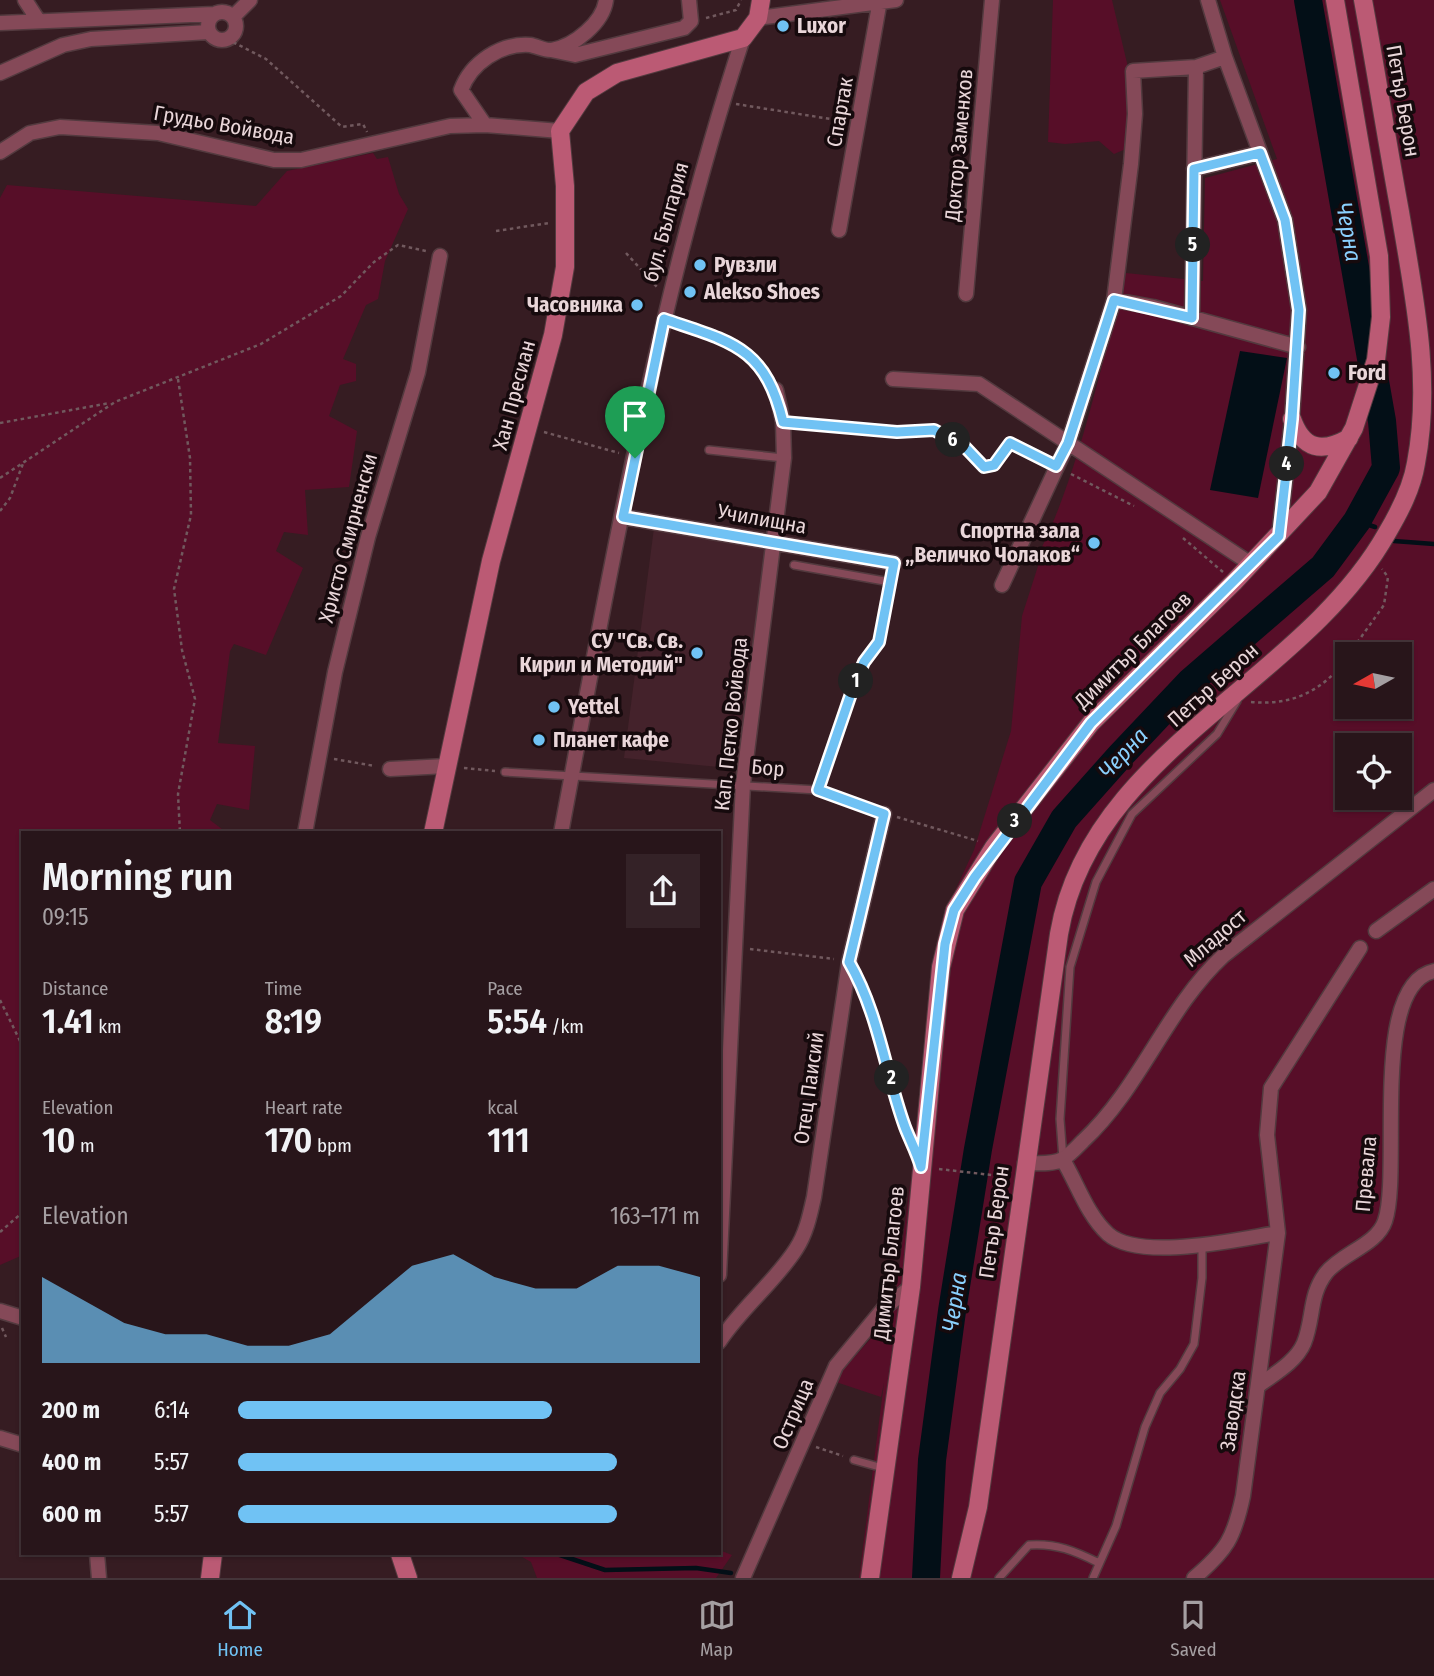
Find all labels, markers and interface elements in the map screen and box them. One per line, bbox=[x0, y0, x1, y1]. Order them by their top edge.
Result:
place label: Luxor bbox=[797, 13, 846, 39]
marker: Luxor bbox=[775, 18, 791, 34]
street label: Петър Берон bbox=[1380, 43, 1426, 159]
street label: Доктор Заменхов bbox=[939, 68, 979, 223]
street label: Спартак bbox=[821, 75, 859, 149]
street label: Грудьо Войвода bbox=[152, 100, 296, 150]
street label: бул. България bbox=[638, 159, 694, 285]
water label: Черна bbox=[1330, 200, 1368, 264]
pin: 5 bbox=[1176, 228, 1210, 262]
text: 5 bbox=[1188, 233, 1197, 256]
place label: Рувзли bbox=[714, 252, 777, 278]
marker: Рувзли bbox=[692, 257, 708, 273]
place label: Alekso Shoes bbox=[703, 279, 820, 305]
marker: Alekso Shoes bbox=[682, 284, 698, 300]
place label: Часовника bbox=[527, 292, 623, 318]
marker: Часовника bbox=[629, 297, 645, 313]
street label: Хан Пресиан bbox=[487, 337, 541, 453]
place label: Ford bbox=[1348, 360, 1386, 386]
marker: Ford bbox=[1326, 365, 1342, 381]
pin bbox=[605, 386, 665, 458]
icon: arrive bbox=[616, 397, 654, 435]
pin: 6 bbox=[936, 422, 970, 458]
text: 6 bbox=[948, 428, 957, 451]
pin: 4 bbox=[1270, 447, 1304, 482]
street label: Христо Смирненски bbox=[313, 450, 383, 626]
text: 4 bbox=[1282, 452, 1291, 475]
street label: Училищна bbox=[714, 498, 809, 540]
place label: Спортна зала „Величко Чолаков“ bbox=[905, 518, 1080, 568]
marker: Спортна зала „Величко Чолаков“ bbox=[1086, 535, 1102, 551]
street label: Димитър Благоев bbox=[1068, 586, 1197, 715]
place label: СУ "Св. Св. Кирил и Методий" bbox=[519, 628, 683, 678]
street label: Кап. Петко Войвода bbox=[709, 636, 753, 812]
street label: Петър Берон bbox=[1162, 637, 1264, 733]
north arrow bbox=[1335, 642, 1412, 719]
map controls bbox=[1335, 642, 1412, 810]
marker: СУ "Св. Св. Кирил и Методий" bbox=[689, 645, 705, 661]
pin: 1 bbox=[838, 664, 874, 698]
text: 1 bbox=[851, 669, 860, 692]
place label: Yettel bbox=[567, 694, 620, 720]
marker: Yettel bbox=[546, 699, 562, 715]
water label: Черна bbox=[1092, 722, 1154, 784]
place label: Планет кафе bbox=[553, 727, 669, 753]
marker: Планет кафе bbox=[531, 732, 547, 748]
button: locate bbox=[1335, 733, 1412, 810]
street label: Бор bbox=[750, 754, 786, 782]
pin: 3 bbox=[998, 804, 1032, 838]
text: 3 bbox=[1010, 809, 1019, 832]
text: Morning run bbox=[42, 854, 233, 900]
button: share bbox=[626, 854, 700, 928]
text: 09:15 bbox=[42, 903, 88, 931]
street label: Младост bbox=[1178, 903, 1252, 972]
text: Distance bbox=[42, 977, 109, 1000]
text: Time bbox=[265, 977, 302, 1000]
text: Pace bbox=[487, 977, 523, 1000]
text: 1.41 bbox=[42, 1000, 94, 1042]
text: 8:19 bbox=[265, 1000, 322, 1042]
text: 5:54 bbox=[487, 1000, 547, 1042]
text: km bbox=[94, 1015, 122, 1038]
text: /km bbox=[547, 1015, 584, 1038]
street label: Отец Паисий bbox=[788, 1030, 830, 1146]
pin: 2 bbox=[874, 1060, 910, 1096]
text: 2 bbox=[887, 1066, 896, 1089]
text: Elevation bbox=[42, 1096, 114, 1119]
text: Heart rate bbox=[265, 1096, 343, 1119]
text: kcal bbox=[487, 1096, 518, 1119]
text: 10 bbox=[42, 1119, 75, 1161]
text: 170 bbox=[265, 1119, 312, 1161]
text: 111 bbox=[487, 1119, 530, 1161]
text: m bbox=[75, 1134, 95, 1157]
text: bpm bbox=[312, 1134, 352, 1157]
street label: Превала bbox=[1350, 1135, 1382, 1213]
street label: Петър Берон bbox=[973, 1164, 1015, 1280]
street label: Димитър Благоев bbox=[868, 1185, 910, 1342]
text: Elevation bbox=[42, 1202, 129, 1230]
text: 163–171 m bbox=[610, 1202, 700, 1230]
water label: Черна bbox=[935, 1270, 973, 1334]
street label: Заводска bbox=[1214, 1369, 1252, 1453]
street label: Острица bbox=[766, 1375, 820, 1453]
text: 200 m bbox=[42, 1396, 100, 1424]
text: 6:14 bbox=[154, 1396, 189, 1424]
text: 400 m bbox=[42, 1448, 101, 1476]
text: 5:57 bbox=[154, 1448, 189, 1476]
text: 600 m bbox=[42, 1500, 101, 1528]
text: 5:57 bbox=[154, 1500, 189, 1528]
tab: Home bbox=[217, 1596, 263, 1661]
tab: Map bbox=[698, 1596, 736, 1661]
tab: Saved bbox=[1170, 1596, 1217, 1661]

